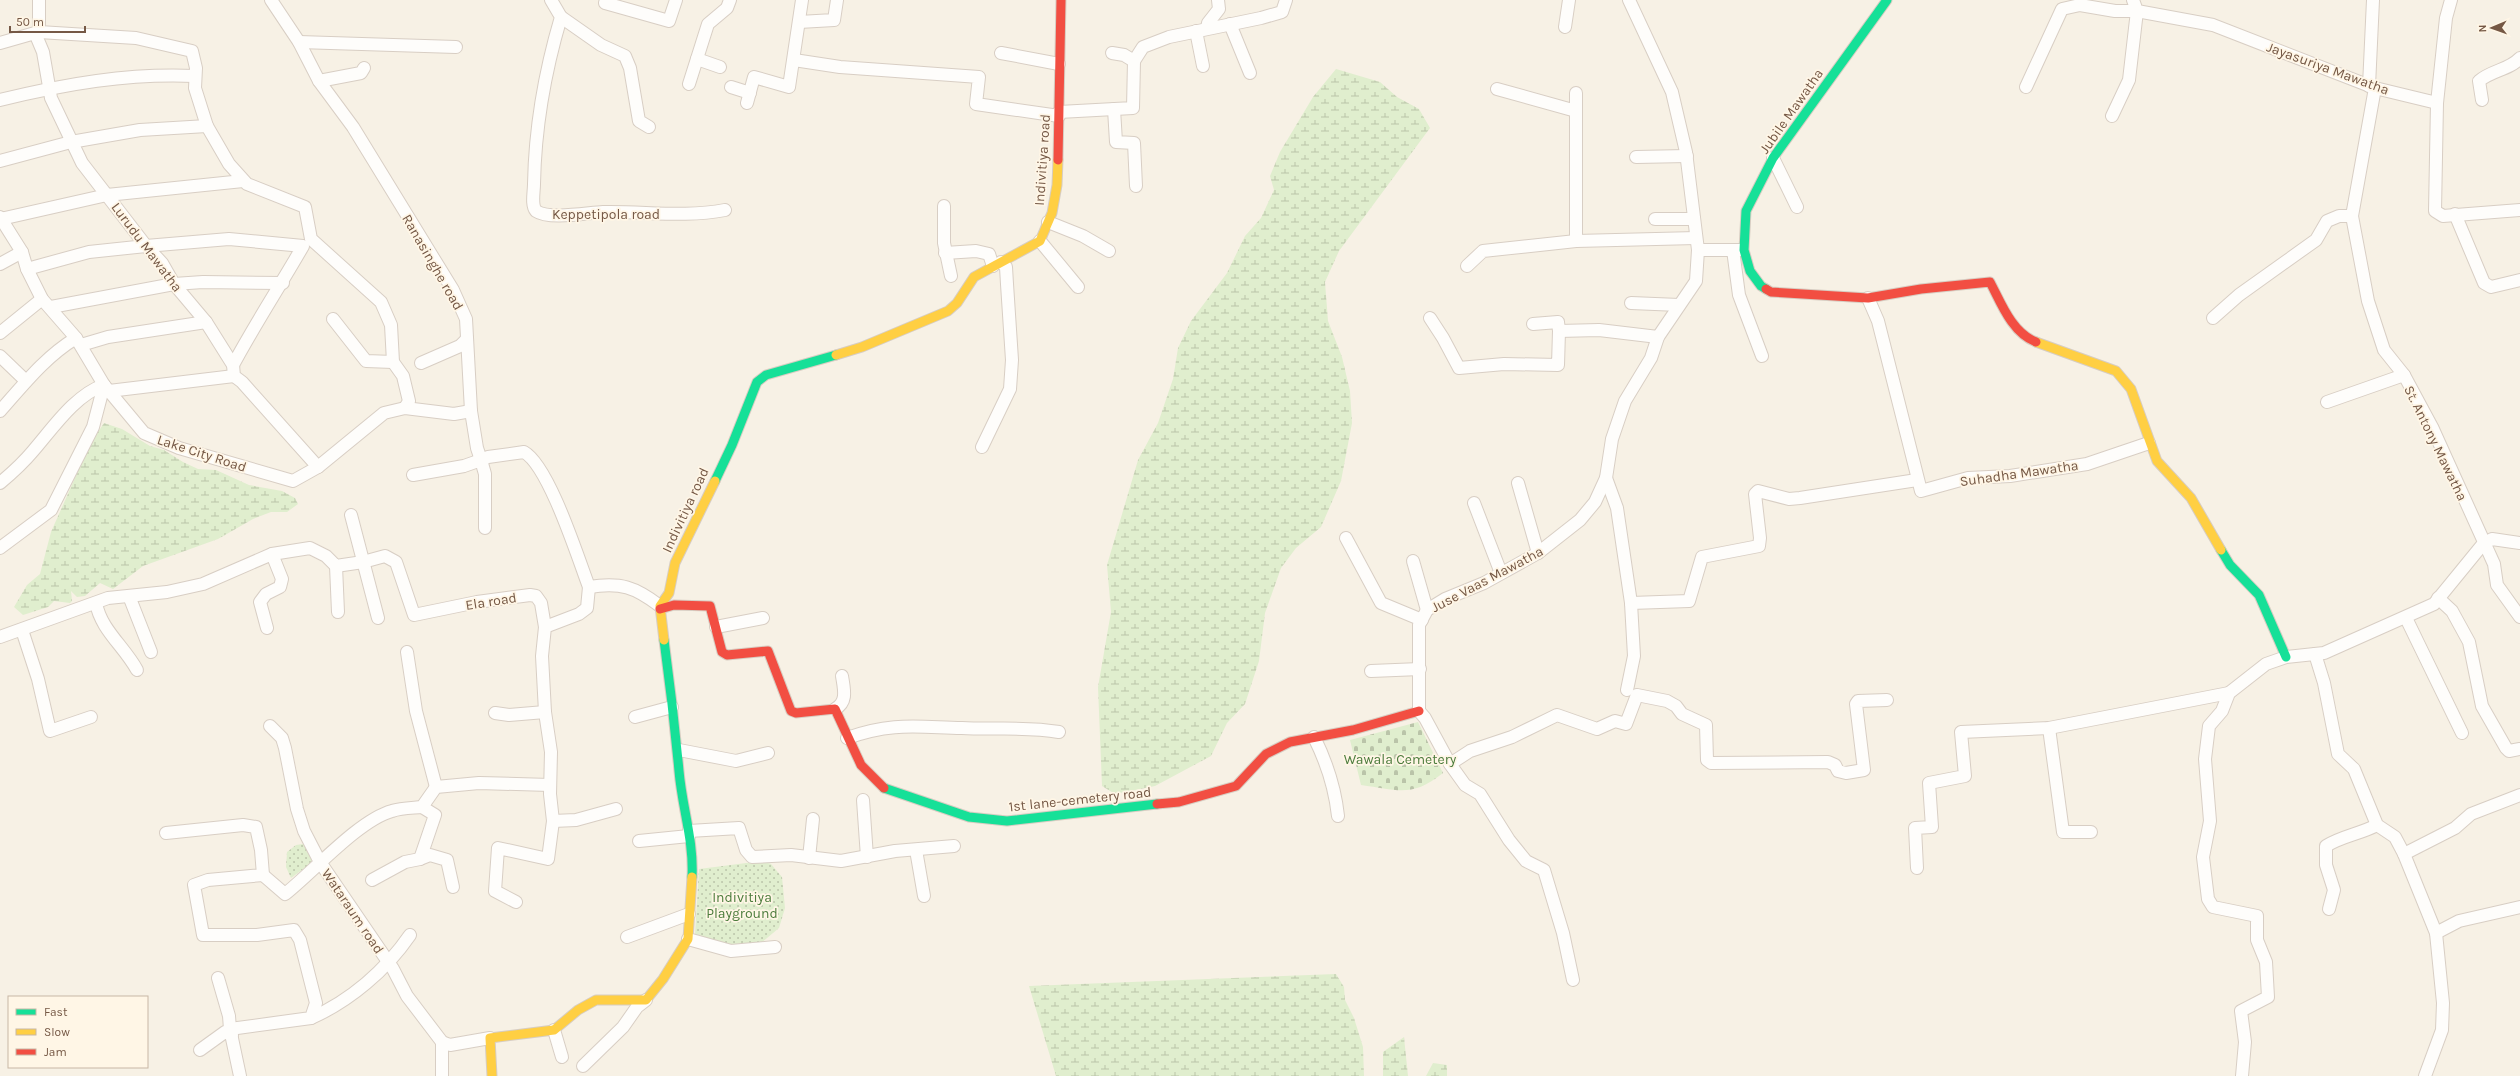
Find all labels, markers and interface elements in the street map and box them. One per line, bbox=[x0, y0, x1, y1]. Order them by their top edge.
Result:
scale bar bbox=[10, 8, 85, 34]
north arrow bbox=[2472, 8, 2512, 48]
text: 50 m bbox=[16, 15, 44, 29]
text: N bbox=[2476, 24, 2489, 33]
street label: Jayasuriya Mawatha bbox=[2264, 38, 2391, 99]
street label: Jubile Mawatha bbox=[1756, 66, 1827, 157]
street label: Indivitiya road bbox=[1031, 114, 1054, 206]
street label: Lurudu Mawatha bbox=[107, 199, 186, 295]
street label: Keppetipola road bbox=[552, 206, 660, 223]
street label: Ranasinghe road bbox=[398, 211, 467, 313]
street label: St. Antony Mawatha bbox=[2400, 383, 2471, 504]
street label: Lake City Road bbox=[155, 431, 249, 476]
street label: Suhadha Mawatha bbox=[1959, 457, 2080, 490]
street label: Indivitiya road bbox=[658, 465, 713, 555]
street label: Juse Vaas Mawatha bbox=[1428, 543, 1546, 616]
street label: Ela road bbox=[464, 589, 518, 614]
park label: Wawala Cemetery bbox=[1344, 751, 1457, 768]
street label: 1st lane-cemetery road bbox=[1008, 784, 1152, 815]
street label: Wataraum road bbox=[318, 865, 387, 957]
park label: Indivitiya Playground bbox=[706, 889, 778, 922]
legend bbox=[8, 996, 148, 1068]
text: Fast bbox=[44, 1005, 68, 1019]
text: Slow bbox=[44, 1025, 70, 1039]
text: Jam bbox=[44, 1045, 67, 1059]

